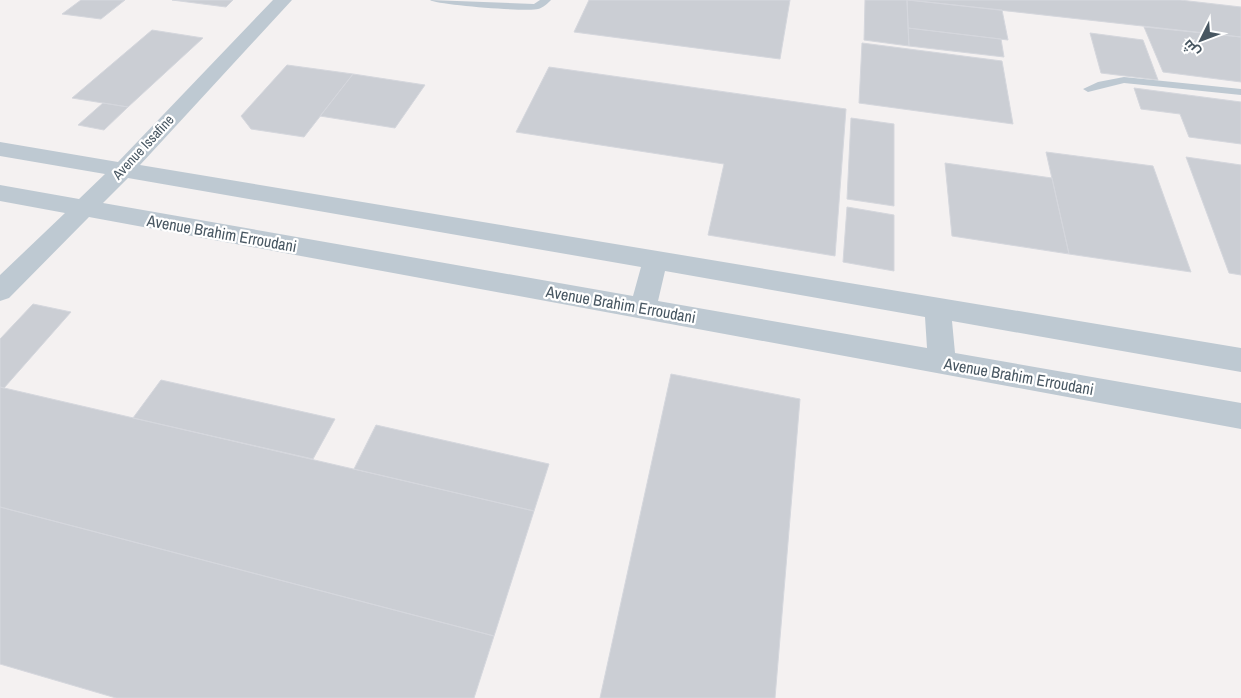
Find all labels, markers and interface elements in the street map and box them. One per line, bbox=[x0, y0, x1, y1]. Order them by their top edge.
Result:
north arrow bbox=[1176, 15, 1226, 65]
text: ش bbox=[1179, 36, 1204, 61]
street label: Avenue Issafine bbox=[108, 111, 178, 184]
street label: Avenue Brahim Erroudani bbox=[145, 209, 299, 257]
street label: Avenue Brahim Erroudani bbox=[544, 280, 698, 328]
street label: Avenue Brahim Erroudani bbox=[942, 352, 1096, 400]

